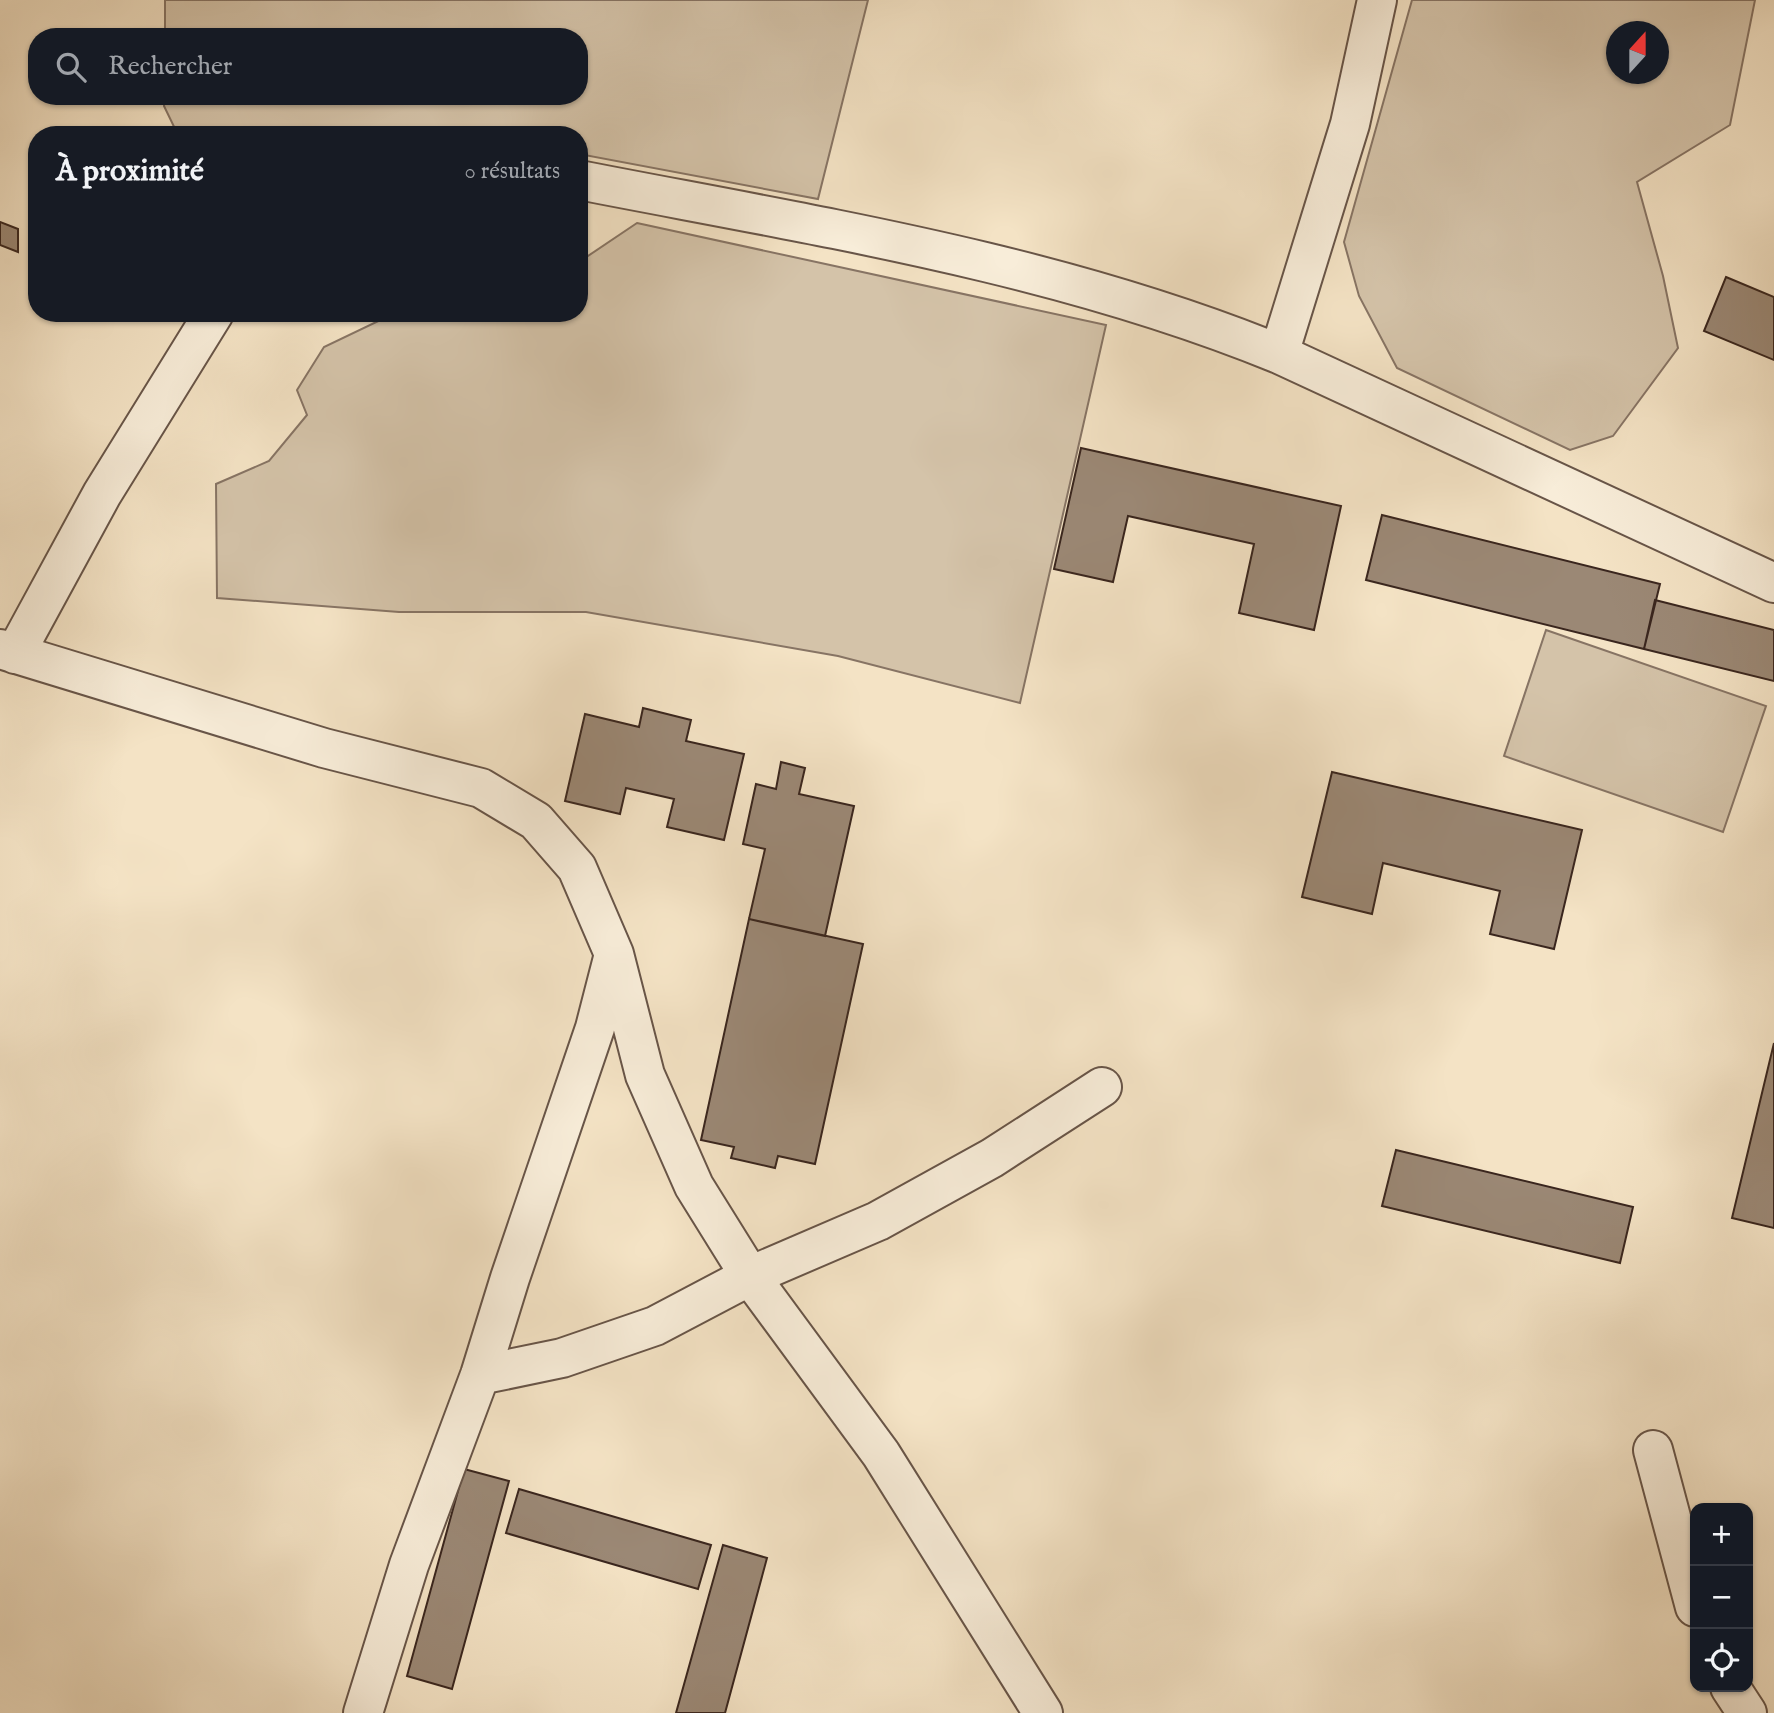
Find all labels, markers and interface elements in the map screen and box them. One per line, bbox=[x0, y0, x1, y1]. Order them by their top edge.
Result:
north arrow bbox=[1606, 21, 1669, 84]
search box bbox=[28, 28, 588, 105]
icon: search bbox=[52, 48, 90, 86]
text: Rechercher bbox=[108, 50, 232, 83]
text: À proximité bbox=[56, 153, 204, 191]
text: 0 résultats bbox=[465, 157, 560, 186]
map controls bbox=[1690, 1503, 1753, 1692]
button: + bbox=[1690, 1503, 1753, 1566]
button: − bbox=[1690, 1566, 1753, 1629]
button: locate bbox=[1690, 1629, 1753, 1692]

